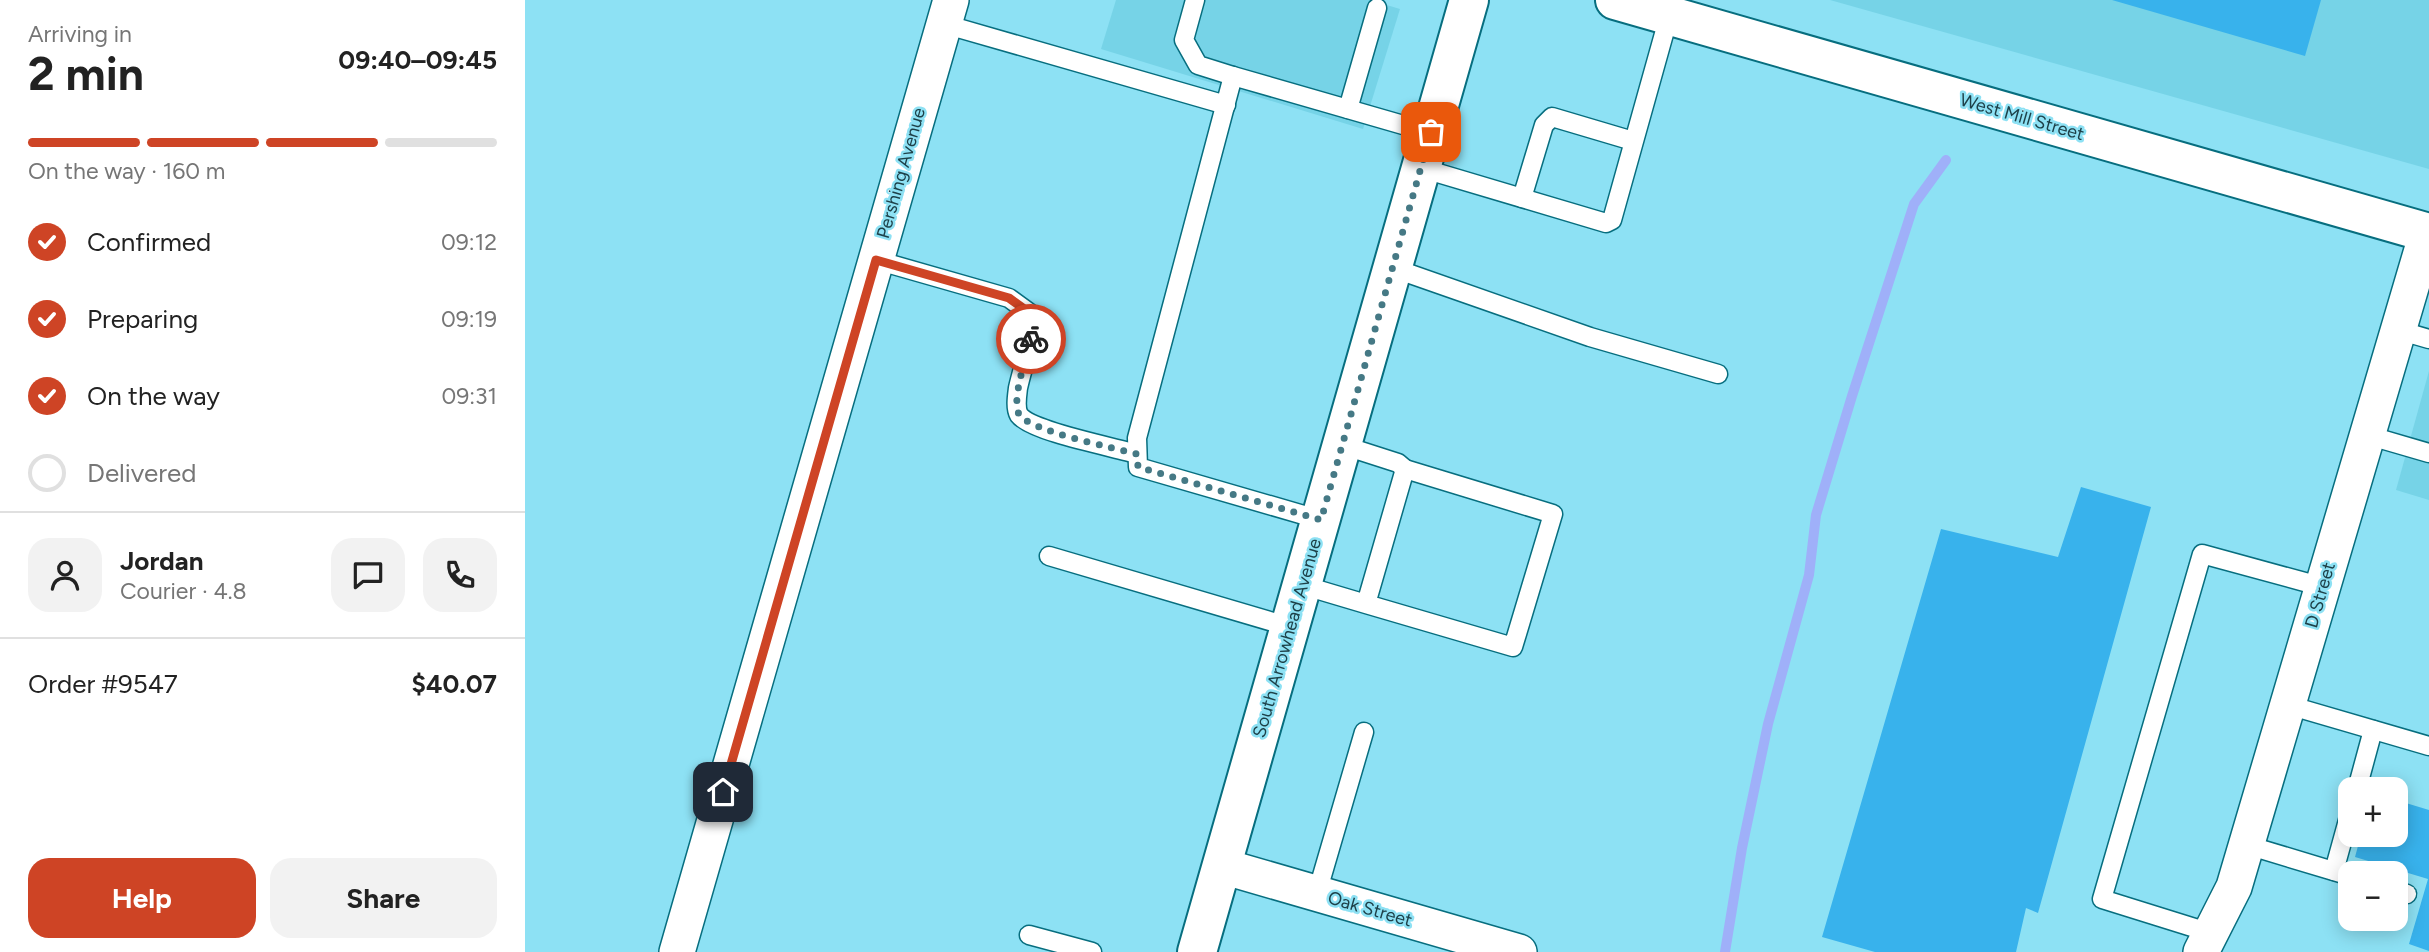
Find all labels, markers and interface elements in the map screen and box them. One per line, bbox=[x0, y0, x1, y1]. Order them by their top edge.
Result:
text: Arriving in bbox=[28, 20, 132, 48]
text: 09:40–09:45 bbox=[338, 44, 497, 76]
text: 2 min bbox=[28, 46, 144, 102]
street label: West Mill Street bbox=[1957, 89, 2087, 145]
pin bbox=[1401, 102, 1461, 162]
street label: Pershing Avenue bbox=[872, 105, 930, 241]
icon: bag bbox=[1412, 113, 1450, 151]
text: On the way · 160 m bbox=[28, 157, 225, 185]
icon: check bbox=[28, 223, 66, 261]
text: Confirmed bbox=[87, 226, 211, 258]
text: 09:12 bbox=[441, 228, 497, 256]
icon: check bbox=[28, 300, 66, 338]
text: Preparing bbox=[87, 303, 198, 335]
courier bbox=[996, 304, 1066, 374]
text: 09:19 bbox=[441, 305, 497, 333]
icon: bike bbox=[1012, 320, 1050, 358]
icon: check bbox=[28, 377, 66, 415]
text: On the way bbox=[87, 380, 220, 412]
text: 09:31 bbox=[441, 382, 497, 410]
text: Delivered bbox=[87, 457, 196, 489]
street label: South Arrowhead Avenue bbox=[1248, 536, 1326, 740]
button: person bbox=[28, 538, 102, 612]
button: chat bbox=[331, 538, 405, 612]
button: phone bbox=[423, 538, 497, 612]
text: Jordan bbox=[120, 545, 203, 577]
street label: D Street bbox=[2300, 559, 2340, 630]
text: Courier · 4.8 bbox=[120, 577, 247, 605]
text: Order #9547 bbox=[28, 668, 178, 700]
text: $40.07 bbox=[412, 668, 497, 700]
pin bbox=[693, 762, 753, 822]
icon: home bbox=[704, 773, 742, 811]
map controls bbox=[2338, 777, 2408, 931]
button: + bbox=[2338, 777, 2408, 847]
button: Help bbox=[28, 858, 256, 938]
button: Share bbox=[270, 858, 497, 938]
button: − bbox=[2338, 861, 2408, 931]
street label: Oak Street bbox=[1325, 886, 1415, 932]

